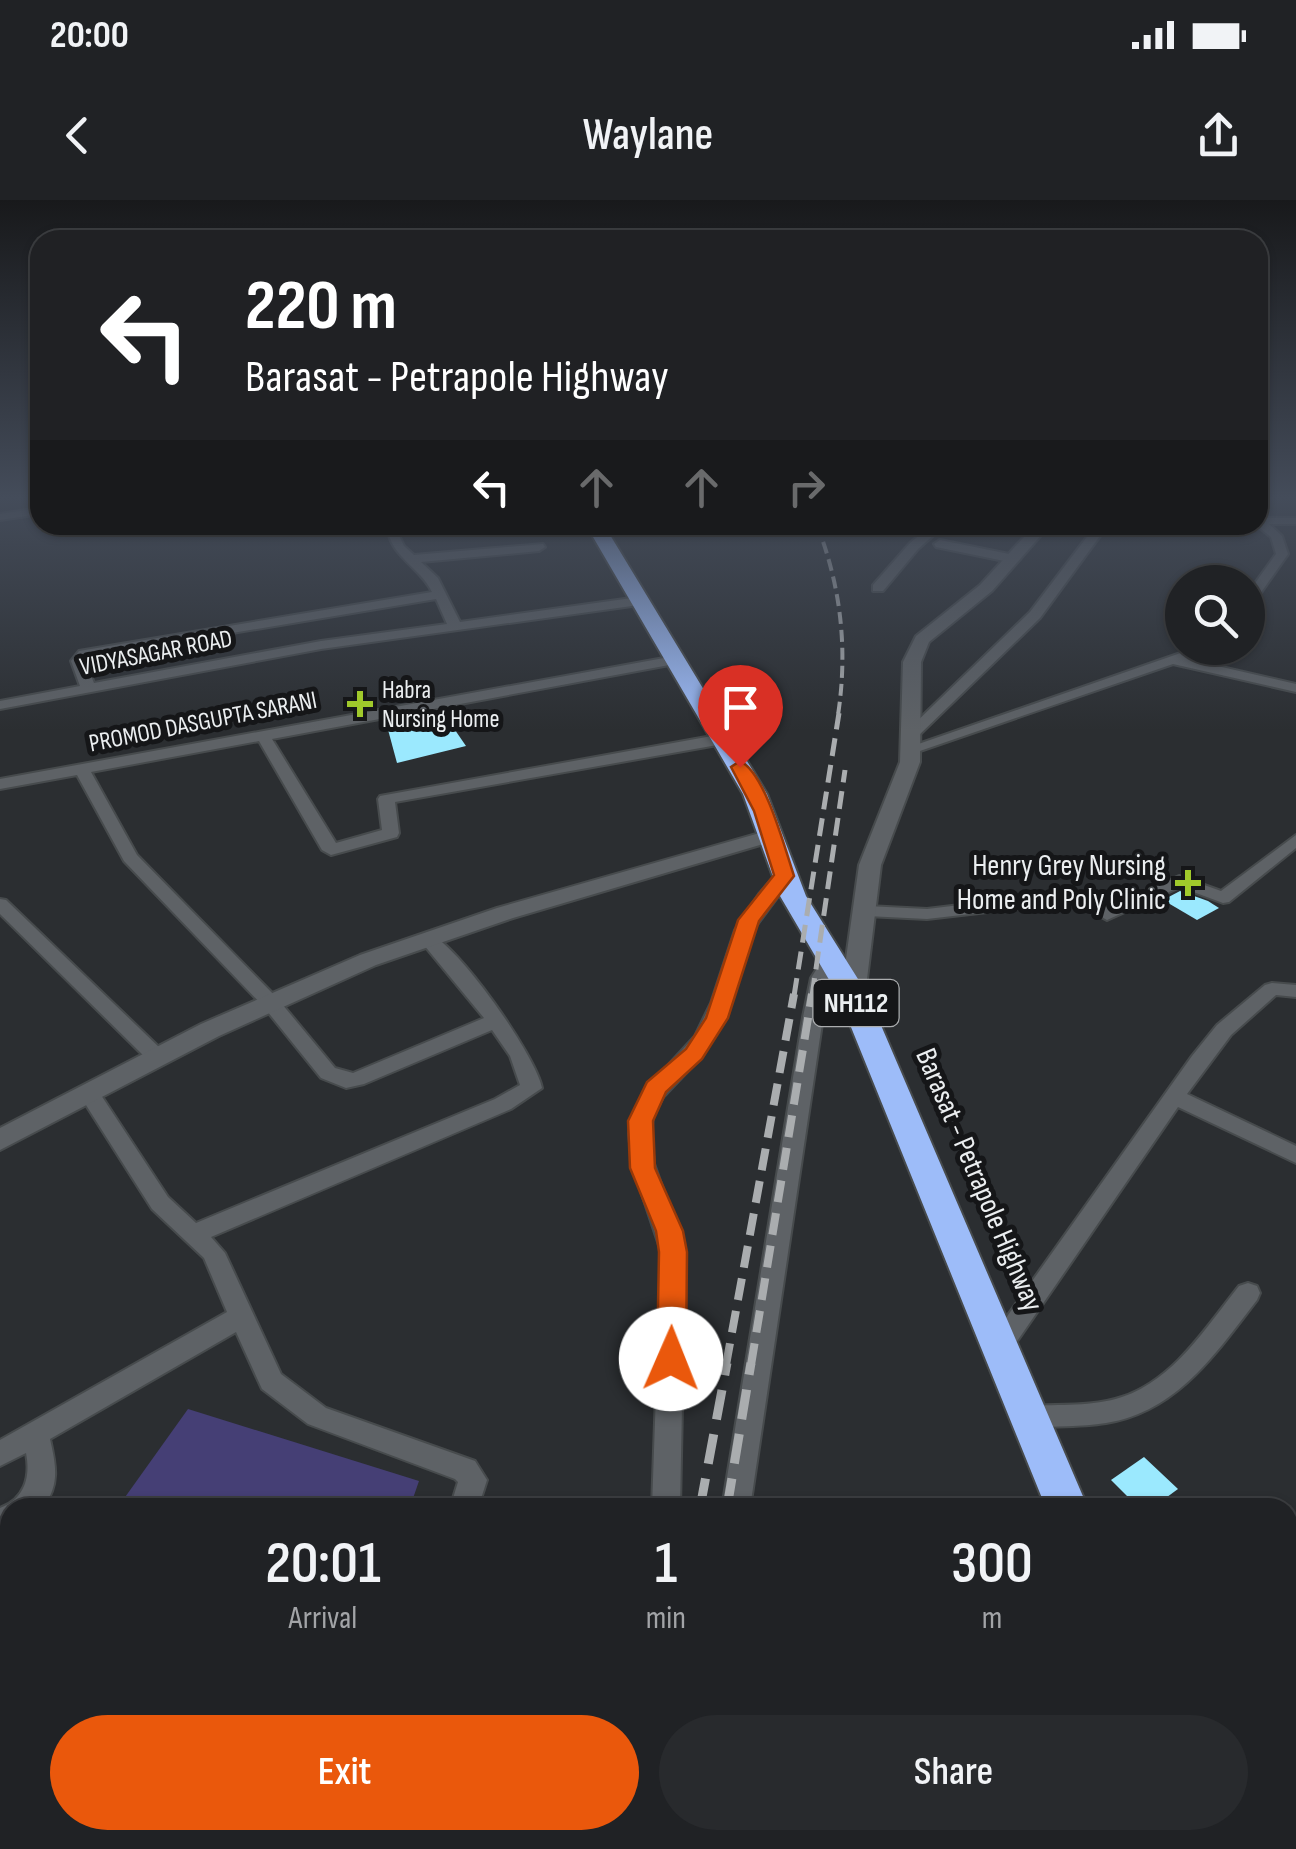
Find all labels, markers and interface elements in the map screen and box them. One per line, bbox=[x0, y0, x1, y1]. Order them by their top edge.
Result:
text: 20:00 bbox=[50, 13, 129, 58]
icon: back bbox=[50, 108, 105, 163]
text: Waylane bbox=[583, 108, 713, 163]
icon: share bbox=[1191, 108, 1246, 163]
text: 220 m bbox=[245, 265, 397, 349]
icon: left bbox=[80, 270, 210, 400]
text: Barasat - Petrapole Highway bbox=[245, 350, 669, 405]
icon: left bbox=[464, 460, 519, 515]
icon: ahead bbox=[569, 460, 624, 515]
icon: ahead bbox=[674, 460, 729, 515]
icon: right bbox=[779, 460, 834, 515]
map controls bbox=[1165, 565, 1265, 665]
button: search bbox=[1165, 565, 1265, 665]
street label: VIDYASAGAR ROAD bbox=[77, 623, 235, 683]
pin bbox=[698, 665, 783, 768]
place label: Habra Nursing Home bbox=[382, 675, 499, 735]
icon: arrive bbox=[713, 680, 768, 735]
street label: PROMOD DASGUPTA SARANI bbox=[86, 685, 320, 759]
marker: Habra Nursing Home bbox=[347, 691, 373, 717]
place label: Henry Grey Nursing Home and Poly Clinic bbox=[957, 848, 1166, 918]
marker: Henry Grey Nursing Home and Poly Clinic bbox=[1175, 870, 1201, 896]
road number: NH112 bbox=[814, 980, 898, 1026]
street label: Barasat - Petrapole Highway bbox=[907, 1043, 1051, 1317]
position arrow bbox=[619, 1307, 723, 1411]
text: 20:01 bbox=[265, 1528, 381, 1600]
text: 1 bbox=[655, 1528, 677, 1600]
text: 300 bbox=[951, 1528, 1033, 1600]
text: Arrival bbox=[288, 1599, 357, 1638]
text: min bbox=[646, 1599, 686, 1638]
text: m bbox=[982, 1599, 1002, 1638]
button: Exit bbox=[50, 1715, 639, 1830]
button: Share bbox=[659, 1715, 1248, 1830]

